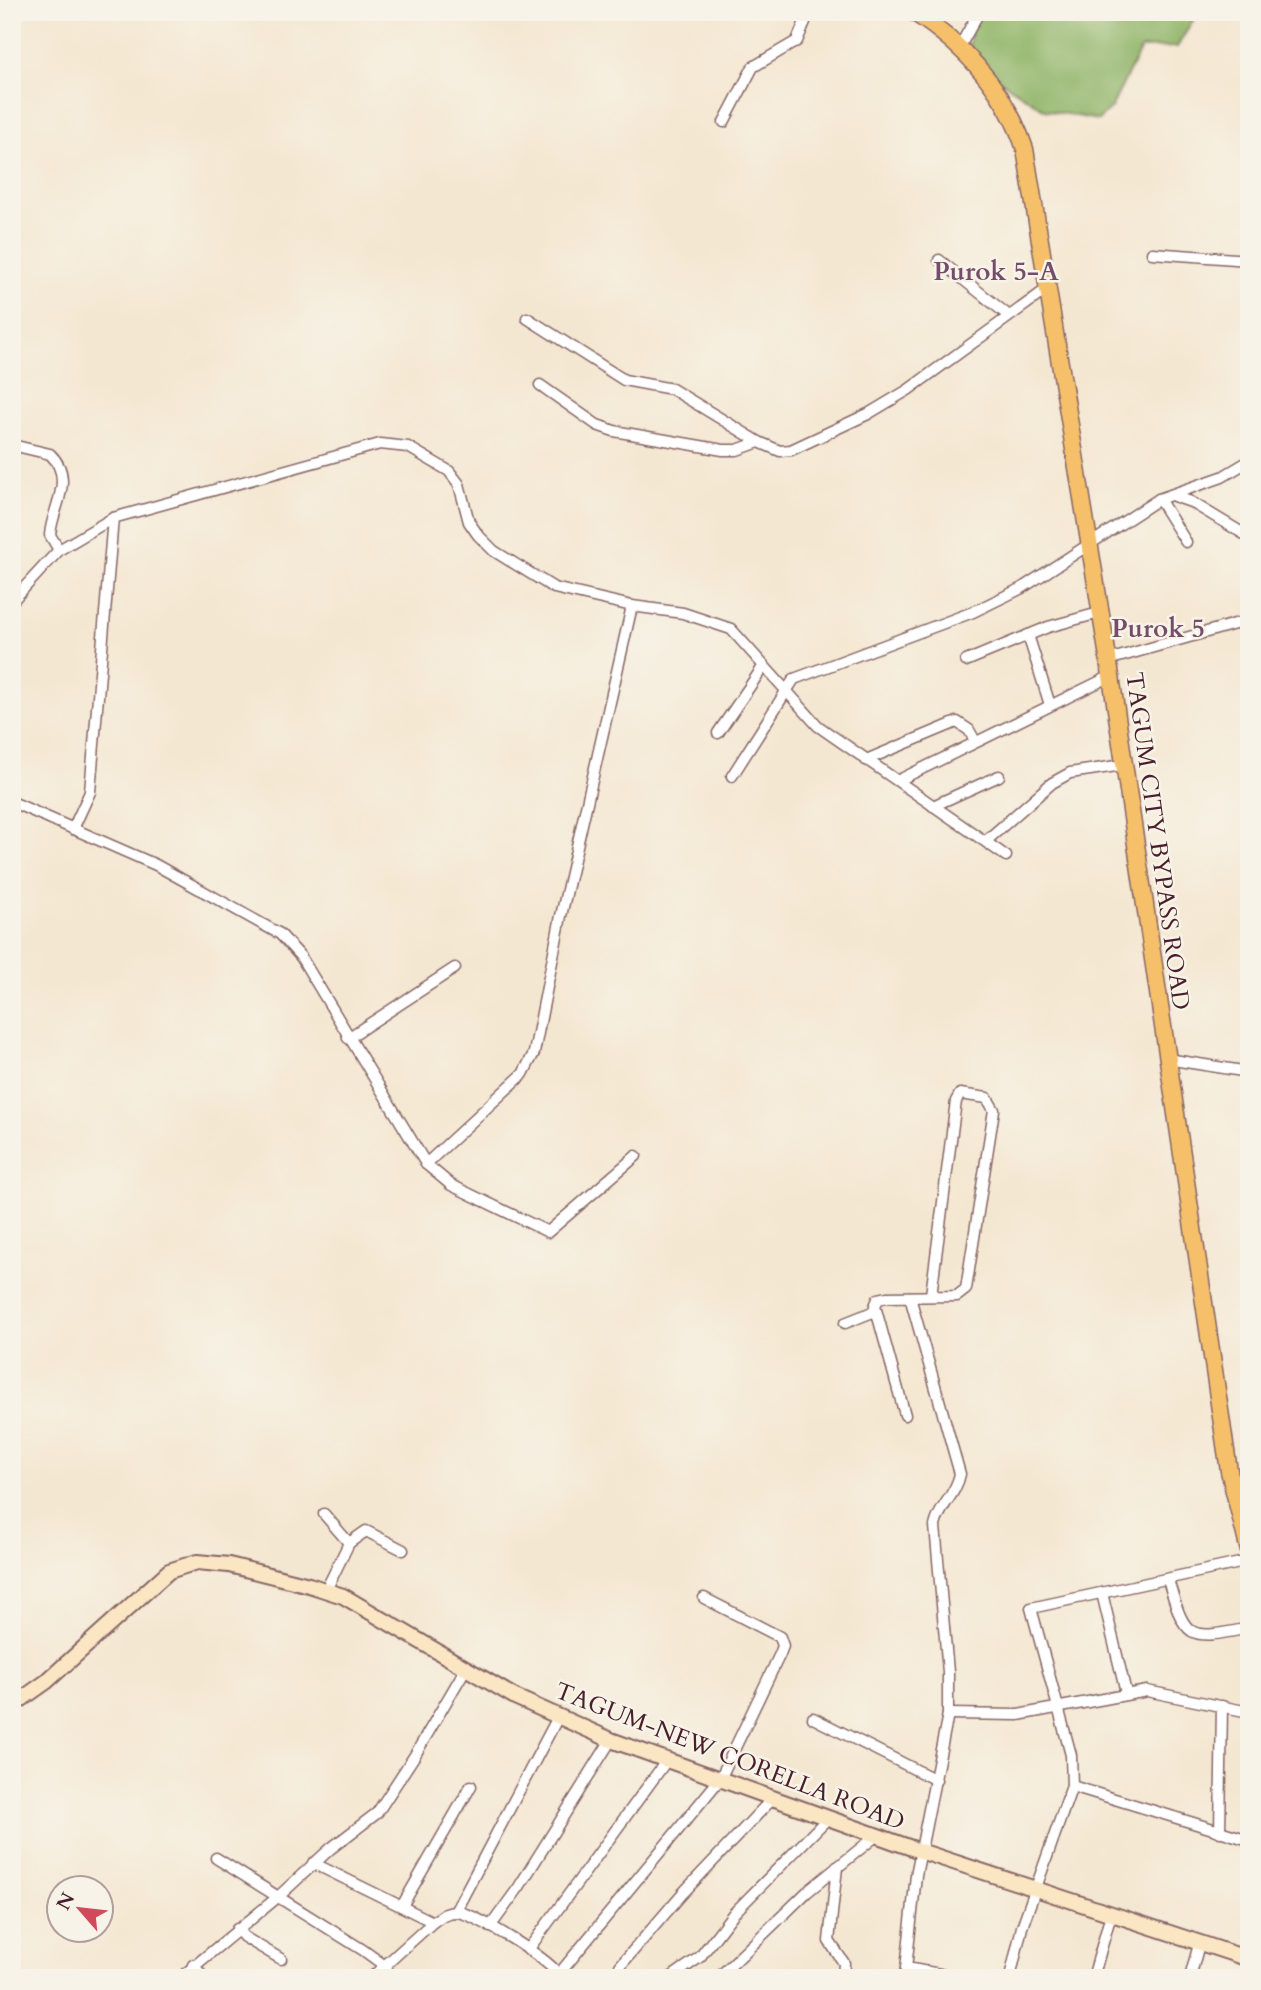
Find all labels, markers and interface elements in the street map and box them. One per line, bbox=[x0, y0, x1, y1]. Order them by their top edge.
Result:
district label: Purok 5-A bbox=[933, 254, 1059, 289]
district label: Purok 5 bbox=[1111, 611, 1205, 646]
street label: TAGUM CITY BYPASS ROAD bbox=[1117, 670, 1198, 1012]
street label: TAGUM-NEW CORELLA ROAD bbox=[550, 1674, 909, 1839]
north arrow bbox=[46, 1874, 116, 1944]
text: N bbox=[51, 1888, 81, 1915]

